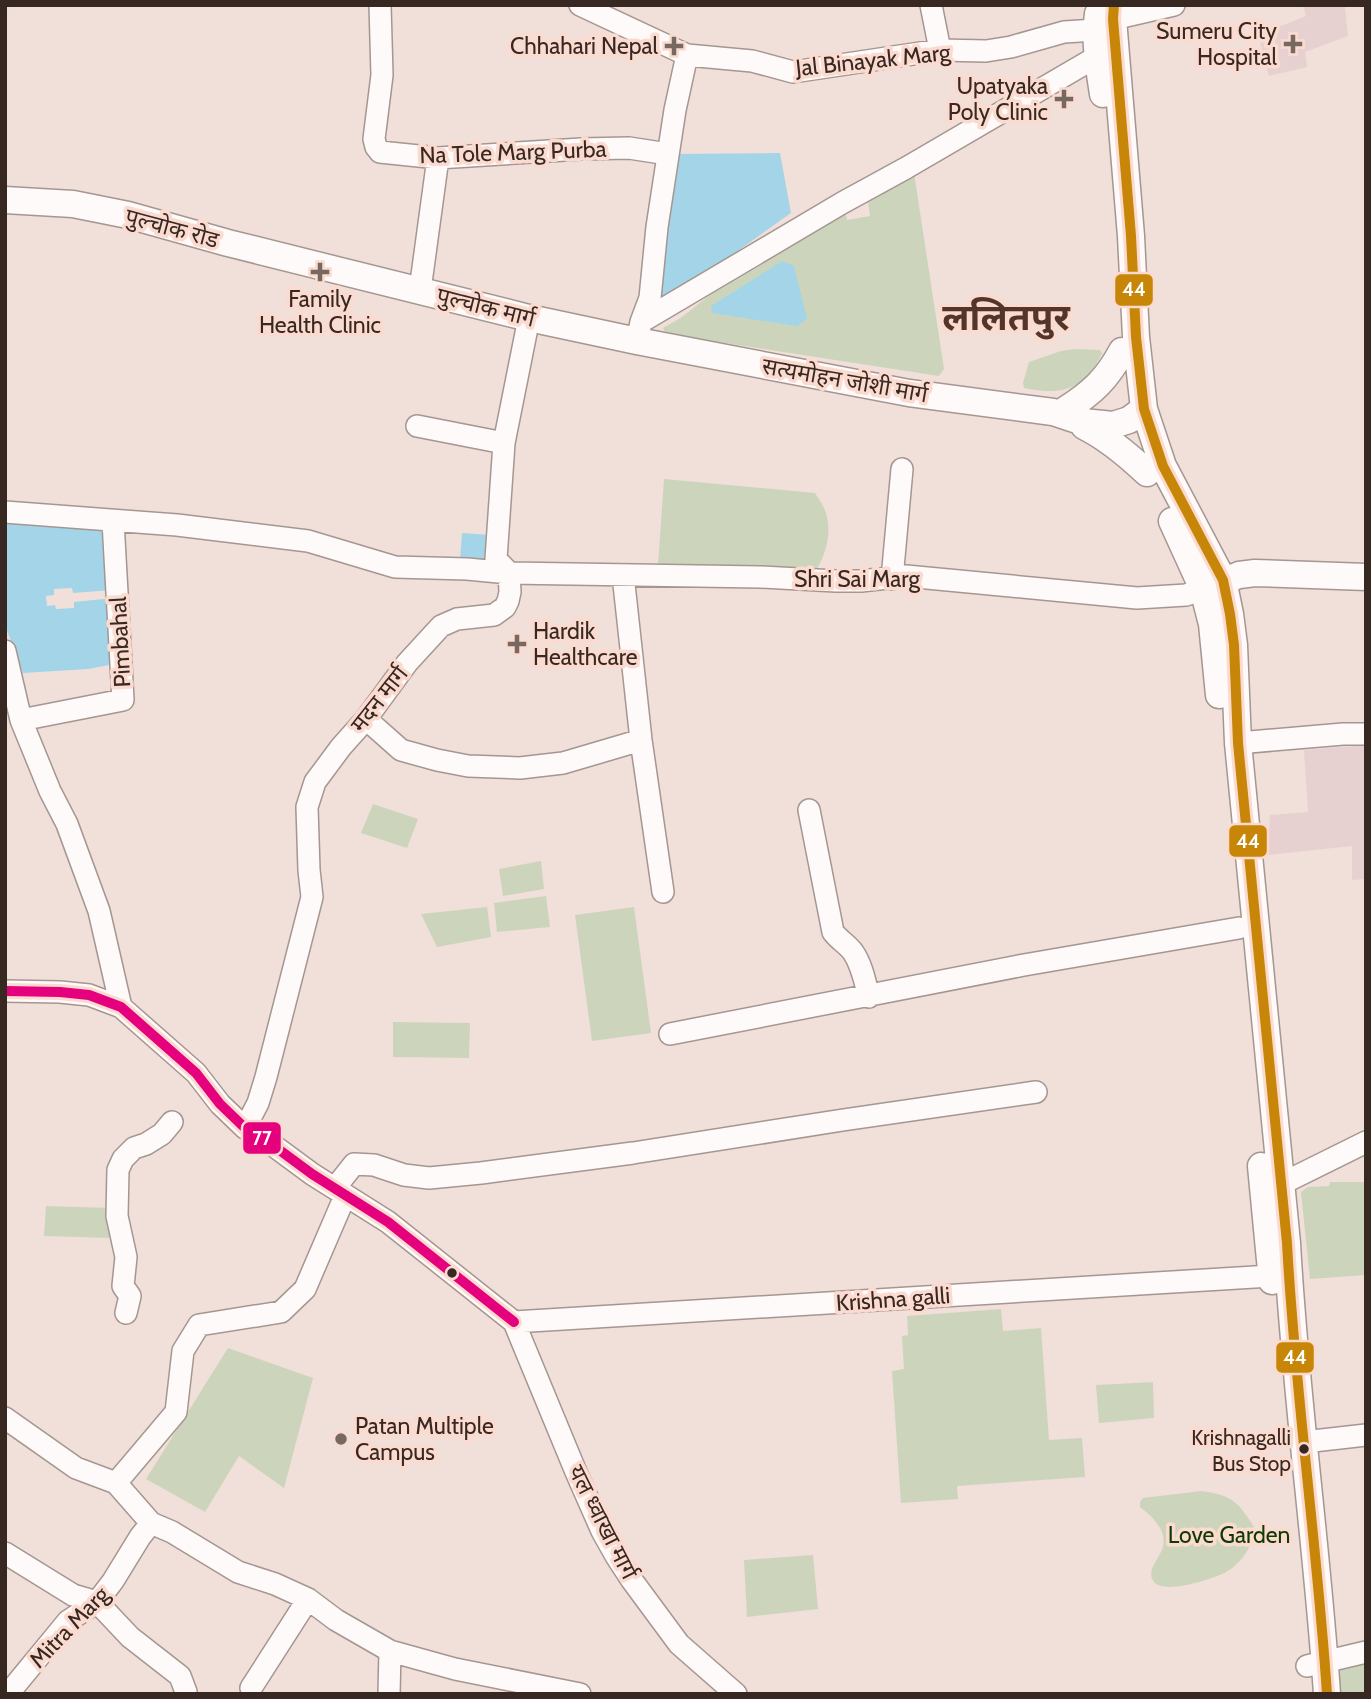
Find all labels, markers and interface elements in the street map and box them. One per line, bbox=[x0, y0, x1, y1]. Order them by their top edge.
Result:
place label: Sumeru City Hospital bbox=[1156, 17, 1278, 71]
place label: Chhahari Nepal bbox=[510, 32, 659, 60]
marker: Sumeru City Hospital bbox=[1283, 34, 1303, 54]
marker: Chhahari Nepal bbox=[664, 36, 684, 56]
street label: Jal Binayak Marg bbox=[793, 38, 952, 82]
place label: Upatyaka Poly Clinic bbox=[948, 72, 1048, 126]
marker: Upatyaka Poly Clinic bbox=[1054, 89, 1074, 109]
street label: Na Tole Marg Purba bbox=[419, 135, 607, 169]
street label: पुल्चोक रोड bbox=[122, 202, 222, 255]
marker: Family Health Clinic bbox=[310, 262, 330, 282]
line badge: 44 bbox=[1114, 273, 1154, 307]
text: 44 bbox=[1122, 278, 1146, 301]
street label: पुल्चोक मार्ग bbox=[434, 281, 539, 334]
place label: Family Health Clinic bbox=[259, 285, 381, 339]
district label: ललितपुर bbox=[942, 294, 1070, 340]
street label: सत्यमोहन जोशी मार्ग bbox=[760, 352, 931, 409]
street label: Shri Sai Marg bbox=[794, 565, 920, 593]
street label: Pimbahal bbox=[104, 595, 136, 688]
place label: Hardik Healthcare bbox=[533, 617, 638, 671]
marker: Hardik Healthcare bbox=[507, 634, 527, 654]
street label: मदन मार्ग bbox=[344, 659, 414, 738]
line badge: 44 bbox=[1228, 824, 1268, 858]
text: 44 bbox=[1236, 830, 1260, 853]
line badge: 77 bbox=[242, 1121, 282, 1155]
text: 77 bbox=[252, 1127, 272, 1150]
unlabelled marker bbox=[445, 1266, 459, 1280]
street label: Krishna galli bbox=[835, 1281, 951, 1317]
line badge: 44 bbox=[1275, 1341, 1315, 1374]
text: 44 bbox=[1283, 1346, 1307, 1369]
place label: Patan Multiple Campus bbox=[355, 1412, 494, 1466]
place label: Krishnagalli Bus Stop bbox=[1191, 1425, 1291, 1476]
marker: Patan Multiple Campus bbox=[333, 1431, 349, 1447]
marker: Krishnagalli Bus Stop bbox=[1297, 1442, 1311, 1456]
street label: यल ध्वाखा मार्ग bbox=[562, 1460, 644, 1585]
park label: Love Garden bbox=[1168, 1521, 1290, 1549]
street label: Mitra Marg bbox=[23, 1580, 115, 1674]

